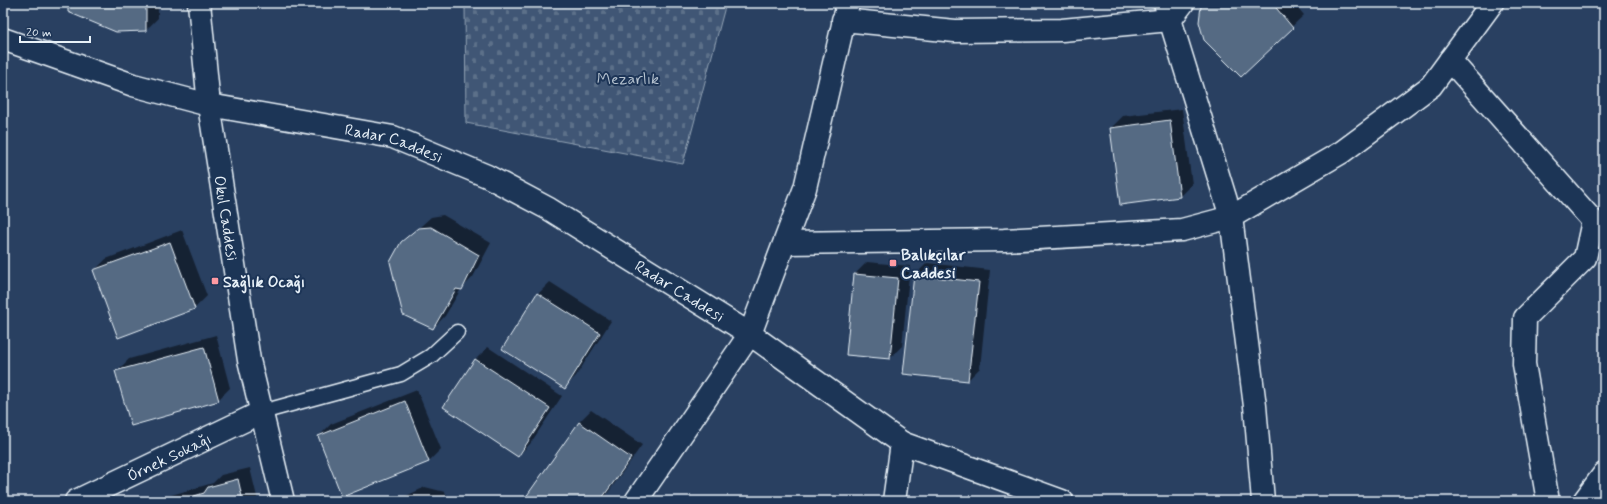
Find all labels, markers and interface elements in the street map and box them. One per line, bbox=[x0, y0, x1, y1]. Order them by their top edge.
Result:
scale bar bbox=[20, 18, 90, 44]
text: 20 m bbox=[26, 25, 52, 41]
park label: Mezarlık bbox=[597, 69, 659, 90]
street label: Radar Caddesi bbox=[343, 120, 446, 168]
street label: Okul Caddesi bbox=[208, 174, 242, 262]
place label: Balıkçılar Caddesi bbox=[901, 245, 966, 284]
street label: Radar Caddesi bbox=[630, 256, 728, 328]
marker: Balıkçılar Caddesi bbox=[888, 258, 898, 268]
place label: Sağlık Ocağı bbox=[223, 272, 305, 294]
marker: Sağlık Ocağı bbox=[210, 276, 220, 286]
street label: Örnek Sokağı bbox=[124, 429, 215, 487]

